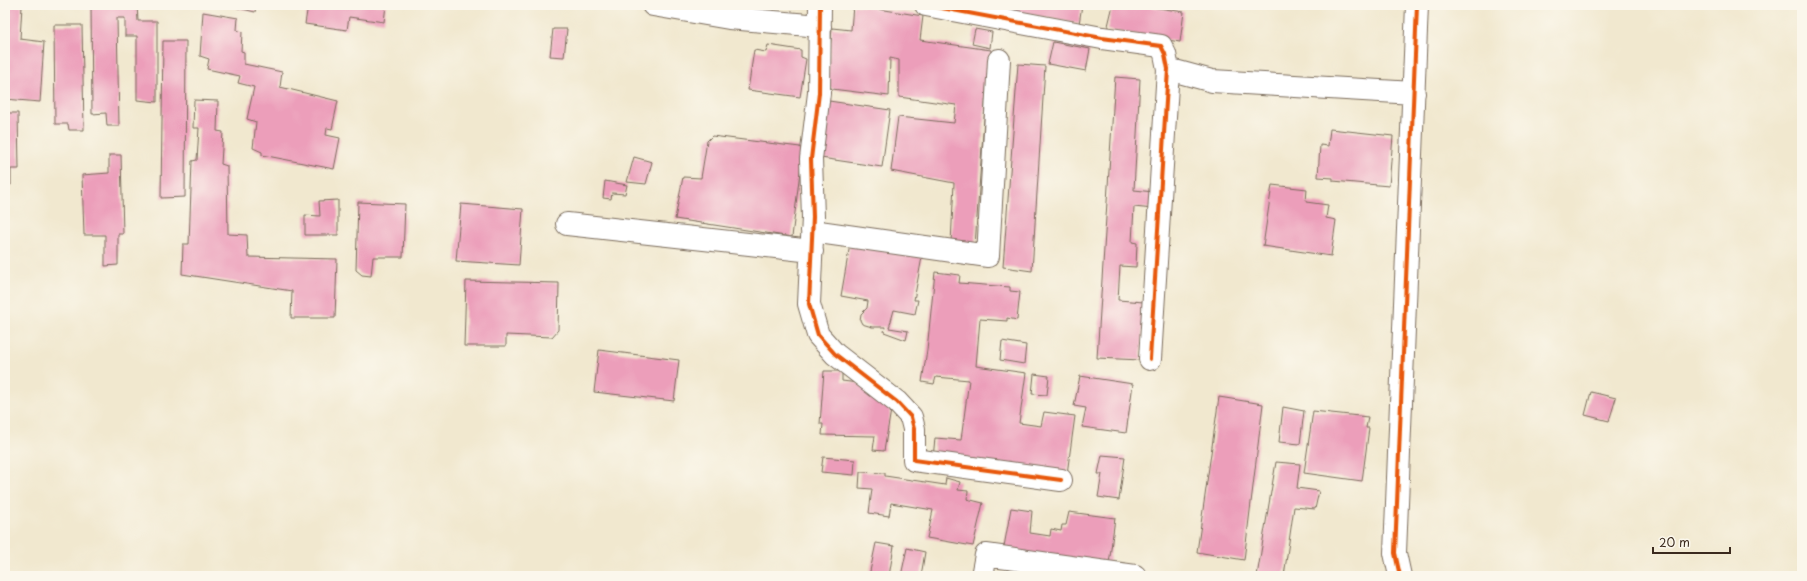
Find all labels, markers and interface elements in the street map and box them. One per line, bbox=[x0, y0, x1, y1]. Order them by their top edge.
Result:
scale bar bbox=[1653, 529, 1730, 555]
text: 20 m bbox=[1659, 533, 1690, 551]

